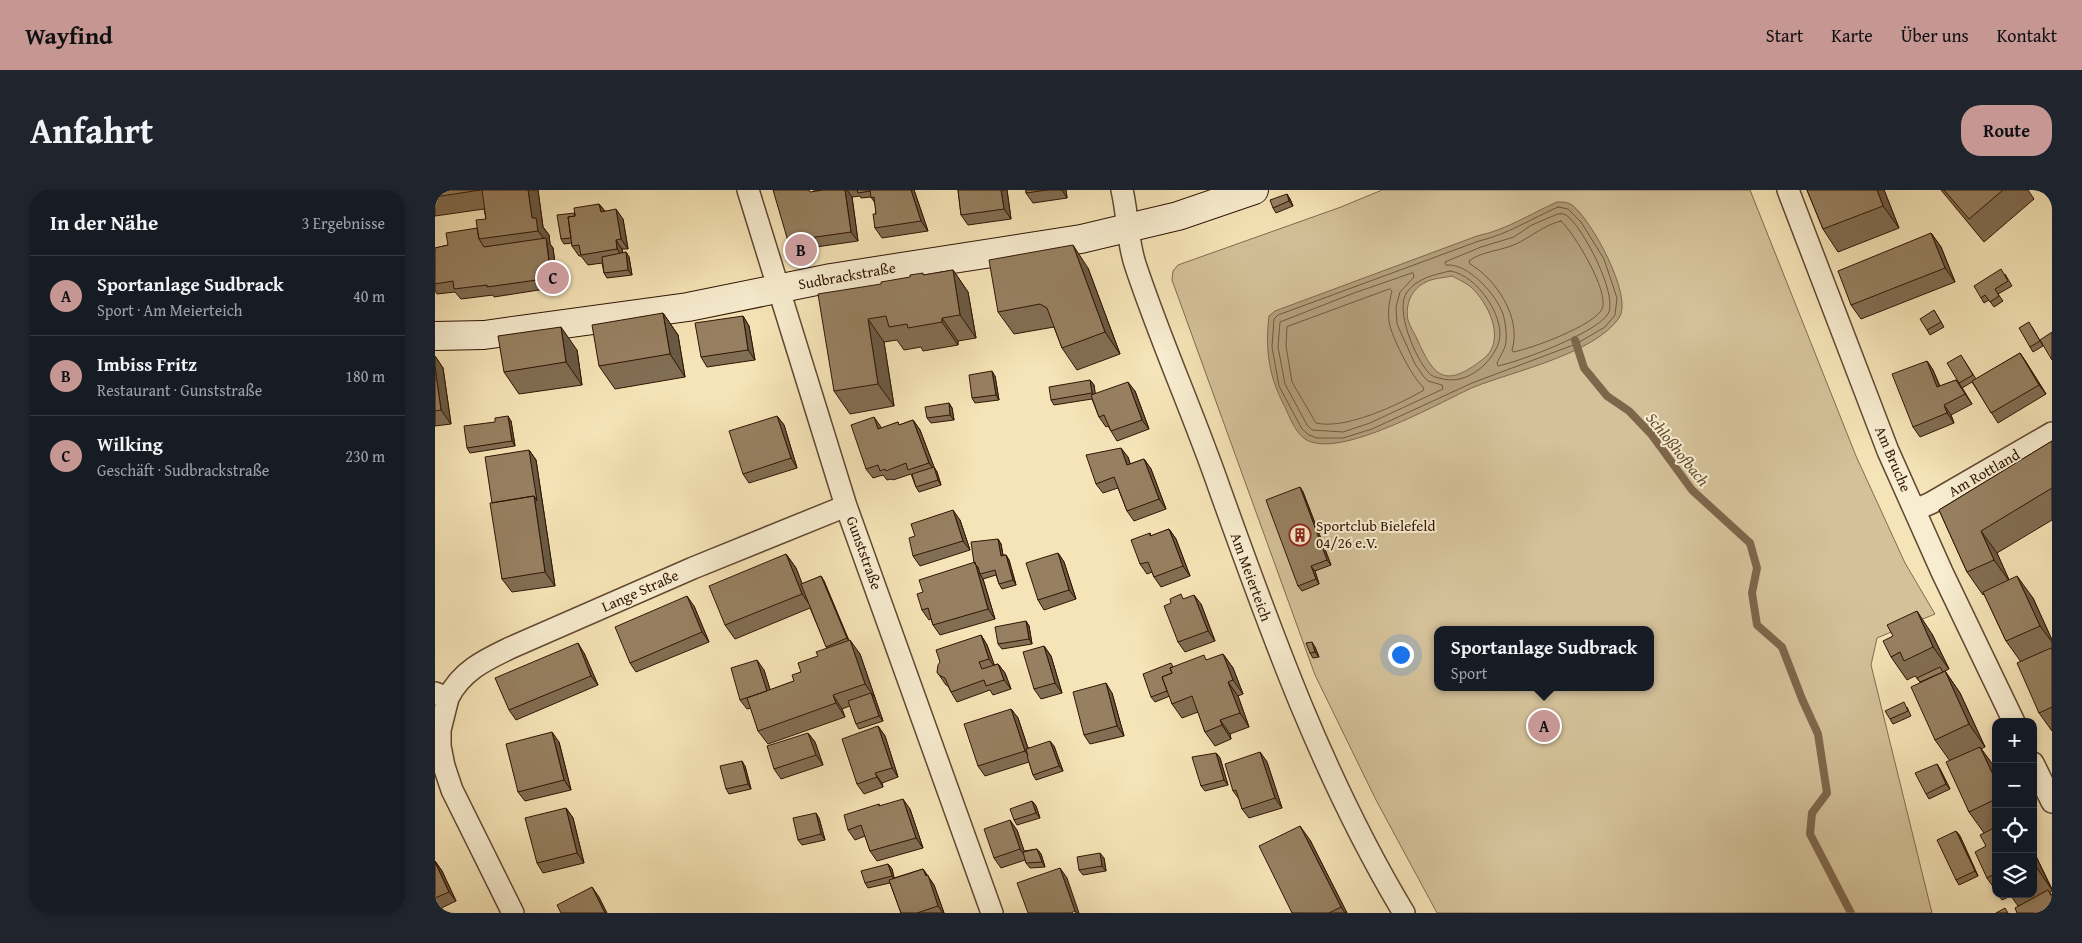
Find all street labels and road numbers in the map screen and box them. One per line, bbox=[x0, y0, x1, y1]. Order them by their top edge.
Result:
street label: Sudbrackstraße bbox=[797, 257, 897, 294]
street label: Am Bruche bbox=[1870, 423, 1917, 495]
street label: Am Rottland bbox=[1944, 444, 2023, 501]
street label: Gunststraße bbox=[841, 513, 887, 593]
street label: Am Meierteich bbox=[1226, 530, 1277, 625]
street label: Lange Straße bbox=[598, 564, 682, 617]

